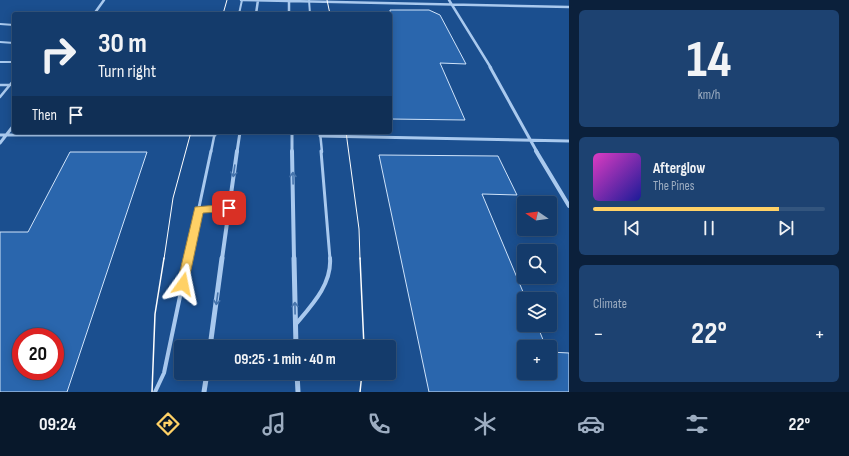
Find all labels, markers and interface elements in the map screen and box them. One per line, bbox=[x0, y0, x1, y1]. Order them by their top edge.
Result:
text: 30 m bbox=[98, 27, 147, 60]
icon: right bbox=[32, 28, 84, 80]
text: 14 bbox=[687, 29, 732, 92]
text: Turn right bbox=[98, 61, 156, 82]
text: km/h bbox=[698, 87, 720, 103]
icon: arrive bbox=[65, 104, 87, 126]
text: Then bbox=[32, 106, 57, 125]
text: Afterglow bbox=[653, 159, 705, 178]
one-way arrow bbox=[230, 164, 238, 177]
one-way arrow bbox=[289, 172, 296, 185]
text: The Pines bbox=[653, 178, 694, 194]
pin bbox=[212, 191, 246, 225]
north arrow bbox=[517, 196, 557, 236]
map controls bbox=[517, 196, 557, 380]
icon: arrive bbox=[218, 197, 240, 219]
icon: previous bbox=[621, 217, 643, 239]
icon: pause bbox=[698, 217, 720, 239]
icon: next bbox=[775, 217, 797, 239]
button: search bbox=[517, 244, 557, 284]
position arrow bbox=[162, 263, 204, 305]
one-way arrow bbox=[213, 292, 221, 305]
button: layers bbox=[517, 292, 557, 332]
text: Climate bbox=[593, 296, 627, 312]
one-way arrow bbox=[292, 302, 299, 315]
text: 22° bbox=[691, 316, 727, 352]
text: − bbox=[593, 321, 604, 348]
text: + bbox=[814, 321, 825, 348]
speed limit sign: 20 bbox=[12, 328, 64, 380]
button: + bbox=[517, 340, 557, 380]
text: 09:25 · 1 min · 40 m bbox=[234, 350, 336, 369]
icon: directions bbox=[154, 410, 182, 438]
icon: music bbox=[260, 410, 288, 438]
icon: phone bbox=[365, 410, 393, 438]
icon: climate bbox=[471, 410, 499, 438]
icon: car bbox=[577, 410, 605, 438]
icon: filters bbox=[683, 410, 711, 438]
text: 09:24 bbox=[39, 414, 76, 435]
text: 22° bbox=[789, 414, 810, 435]

